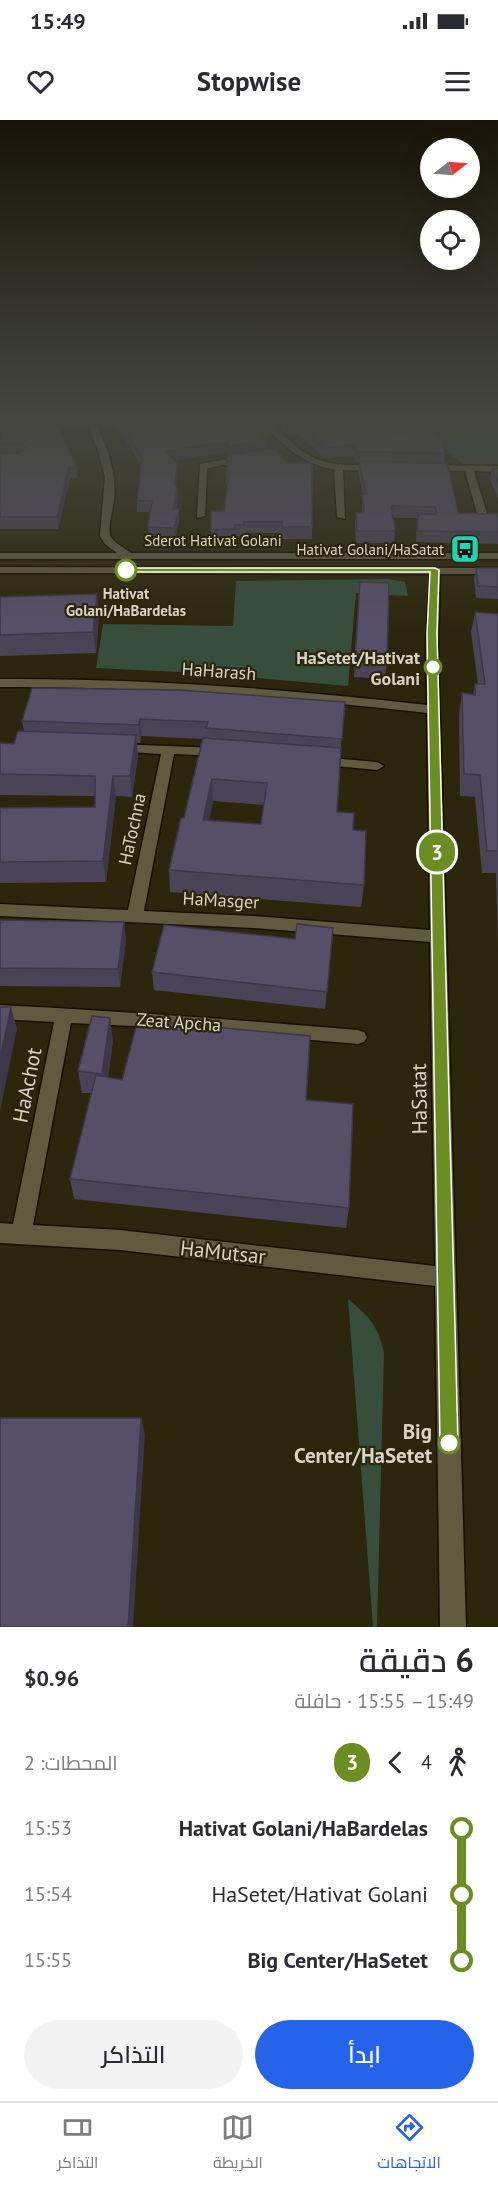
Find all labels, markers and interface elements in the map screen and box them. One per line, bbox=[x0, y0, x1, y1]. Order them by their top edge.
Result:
text: 15:49 bbox=[30, 7, 86, 35]
text: Stopwise bbox=[197, 64, 301, 98]
icon: heart bbox=[24, 65, 57, 98]
icon: menu bbox=[441, 65, 474, 98]
north arrow bbox=[420, 138, 480, 198]
map controls bbox=[420, 138, 480, 270]
button: locate bbox=[420, 210, 480, 270]
street label: Sderot Hativat Golani bbox=[144, 531, 282, 550]
bus stop icon: Hativat Golani/HaSatat bbox=[449, 533, 481, 565]
place label: Hativat Golani/HaSatat bbox=[297, 540, 444, 559]
marker: Hativat Golani/HaBardelas bbox=[115, 559, 137, 581]
place label: Hativat Golani/HaBardelas bbox=[66, 584, 186, 620]
place label: HaSetet/Hativat Golani bbox=[296, 646, 421, 690]
street label: HaHarash bbox=[181, 657, 257, 685]
marker: HaSetet/Hativat Golani bbox=[424, 658, 442, 676]
street label: HaTochna bbox=[113, 791, 151, 867]
line badge: 3 bbox=[418, 832, 456, 872]
text: 3 bbox=[431, 839, 443, 866]
street label: HaMasger bbox=[182, 887, 260, 913]
street label: Zeat Apcha bbox=[136, 1008, 222, 1036]
street label: HaAchot bbox=[7, 1045, 47, 1125]
street label: HaSatat bbox=[405, 1063, 433, 1135]
street label: HaMutsar bbox=[179, 1234, 267, 1270]
place label: Big Center/HaSetet bbox=[294, 1418, 433, 1469]
marker: Big Center/HaSetet bbox=[438, 1432, 460, 1454]
text: 6 دقيقة bbox=[359, 1638, 474, 1681]
text: $0.96 bbox=[24, 1664, 79, 1692]
text: 15:49 – 15:55 · حافلة bbox=[294, 1688, 474, 1714]
icon: back bbox=[379, 1746, 412, 1779]
icon: walk bbox=[441, 1746, 474, 1779]
text: 3 bbox=[346, 1749, 358, 1776]
text: 4 bbox=[421, 1749, 432, 1775]
text: المحطات: 2 bbox=[24, 1750, 118, 1776]
text: Hativat Golani/HaBardelas bbox=[179, 1814, 428, 1842]
text: 15:53 bbox=[24, 1815, 72, 1841]
text: HaSetet/Hativat Golani bbox=[211, 1880, 428, 1908]
text: 15:54 bbox=[24, 1881, 72, 1907]
text: Big Center/HaSetet bbox=[247, 1946, 428, 1974]
text: 15:55 bbox=[24, 1947, 72, 1973]
button: التذاكر bbox=[24, 2020, 243, 2089]
button: ابدأ bbox=[255, 2020, 474, 2089]
tab: التذاكر bbox=[57, 2111, 98, 2177]
tab: الخريطة bbox=[213, 2111, 263, 2177]
tab: الاتجاهات bbox=[377, 2111, 441, 2177]

